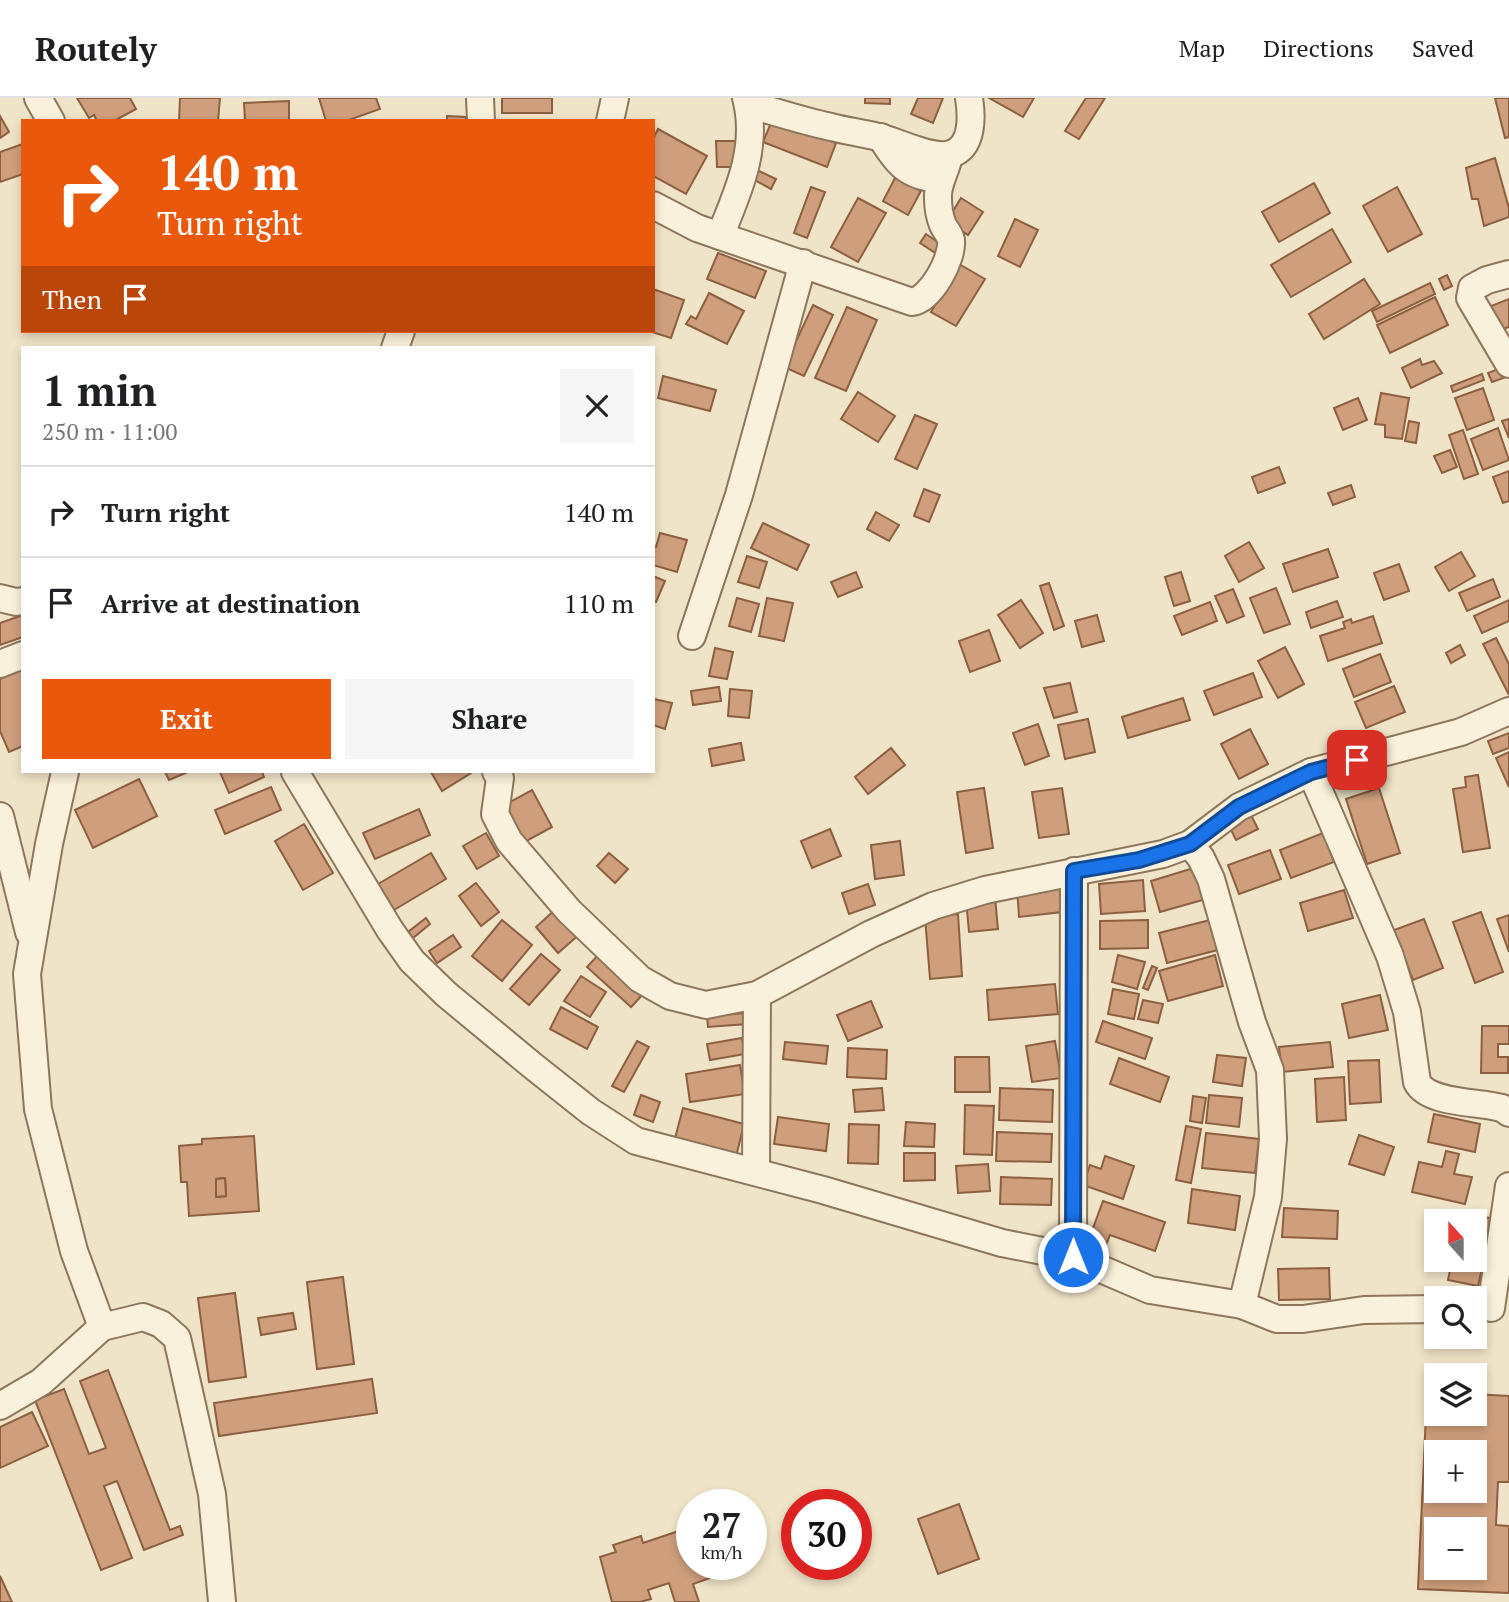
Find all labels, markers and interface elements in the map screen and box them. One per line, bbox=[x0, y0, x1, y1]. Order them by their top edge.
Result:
text: Routely bbox=[35, 27, 157, 70]
text: Map bbox=[1179, 32, 1225, 64]
text: Directions bbox=[1263, 32, 1374, 64]
text: Saved bbox=[1412, 32, 1474, 64]
text: 140 m bbox=[157, 139, 299, 204]
icon: right bbox=[42, 147, 133, 238]
text: Turn right bbox=[157, 202, 303, 244]
icon: arrive bbox=[116, 280, 154, 318]
text: Then bbox=[42, 282, 102, 316]
text: 1 min bbox=[42, 362, 157, 418]
button: close bbox=[560, 369, 634, 443]
text: 250 m · 11:00 bbox=[42, 416, 177, 447]
icon: right bbox=[42, 493, 80, 531]
text: Turn right bbox=[101, 495, 230, 529]
text: 140 m bbox=[564, 495, 634, 529]
icon: arrive bbox=[42, 584, 80, 622]
text: Arrive at destination bbox=[101, 586, 360, 620]
text: 110 m bbox=[564, 586, 634, 620]
button: Exit bbox=[42, 679, 331, 759]
button: Share bbox=[345, 679, 634, 759]
pin bbox=[1327, 730, 1387, 790]
icon: arrive bbox=[1338, 741, 1376, 779]
north arrow bbox=[1424, 1209, 1488, 1272]
map controls bbox=[1424, 1209, 1487, 1580]
position arrow bbox=[1036, 1220, 1110, 1294]
button: search bbox=[1424, 1286, 1487, 1349]
button: layers bbox=[1424, 1363, 1487, 1426]
button: + bbox=[1424, 1440, 1487, 1503]
speed limit sign: 30 bbox=[781, 1489, 872, 1580]
text: 27 bbox=[702, 1502, 741, 1548]
button: − bbox=[1424, 1517, 1487, 1580]
text: km/h bbox=[701, 1540, 742, 1564]

